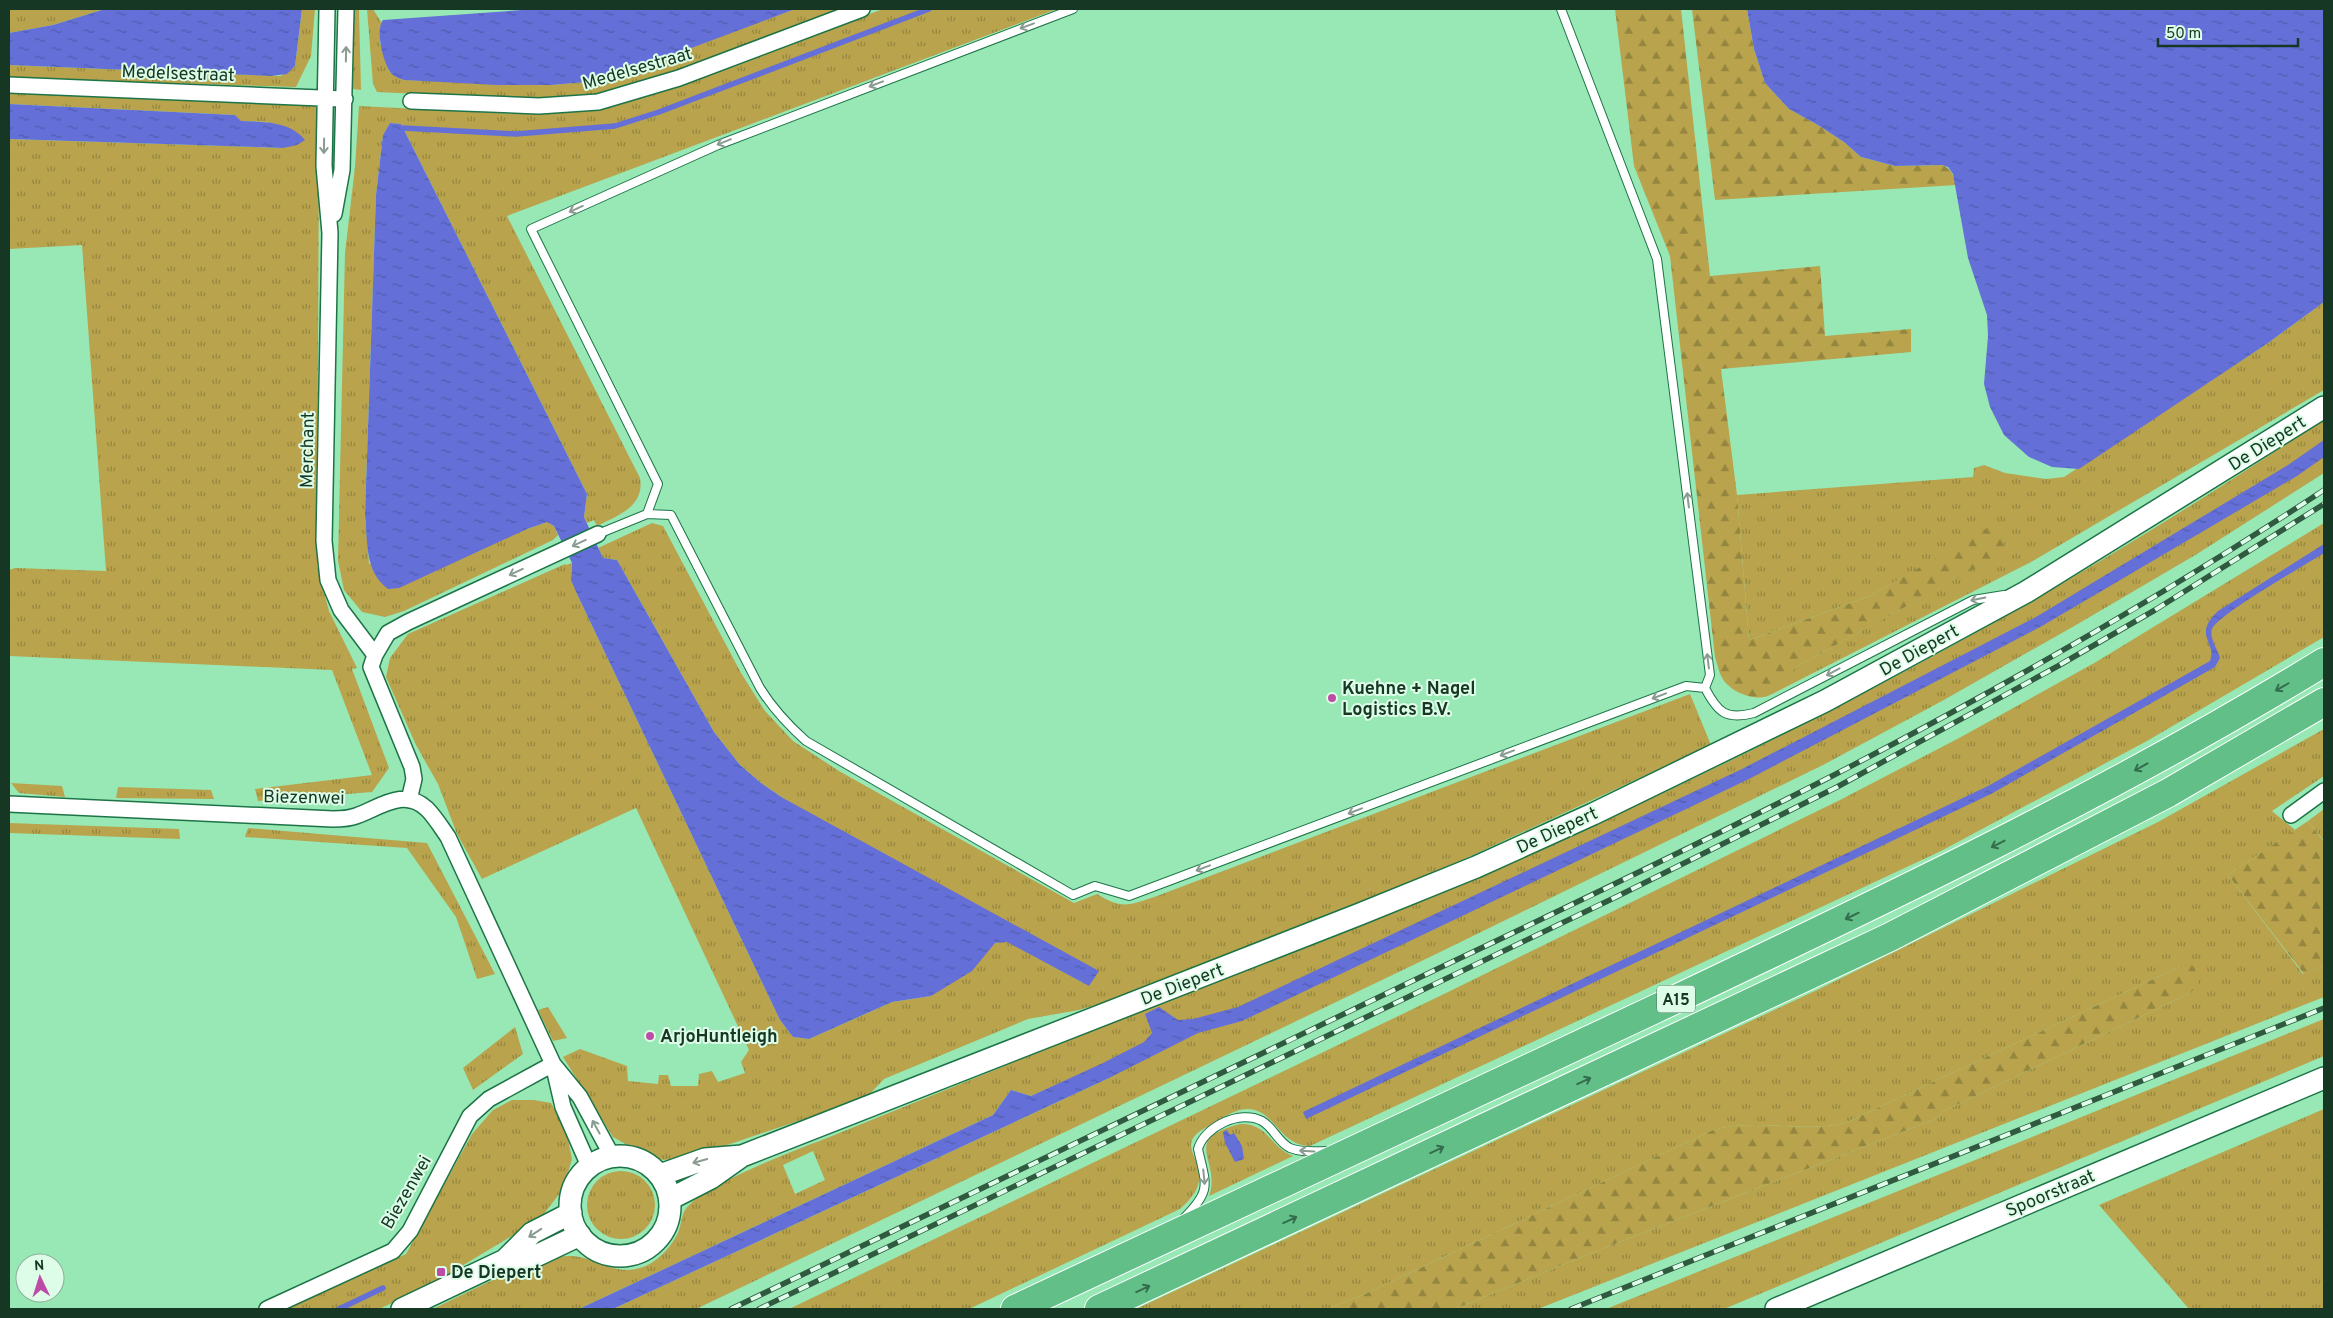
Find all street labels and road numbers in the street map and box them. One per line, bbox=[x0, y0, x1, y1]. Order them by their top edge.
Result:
street label: Medelsestraat bbox=[580, 43, 695, 96]
street label: Medelsestraat bbox=[121, 61, 235, 88]
street label: De Diepert bbox=[2225, 411, 2311, 477]
street label: Merchant bbox=[296, 412, 321, 488]
street label: De Diepert bbox=[1876, 620, 1963, 682]
street label: Biezenwei bbox=[263, 786, 345, 811]
street label: De Diepert bbox=[1513, 803, 1602, 860]
street label: De Diepert bbox=[1138, 959, 1227, 1012]
road number: A15 bbox=[1657, 986, 1695, 1012]
street label: Biezenwei bbox=[377, 1152, 438, 1234]
street label: Spoorstraat bbox=[2002, 1165, 2099, 1224]

